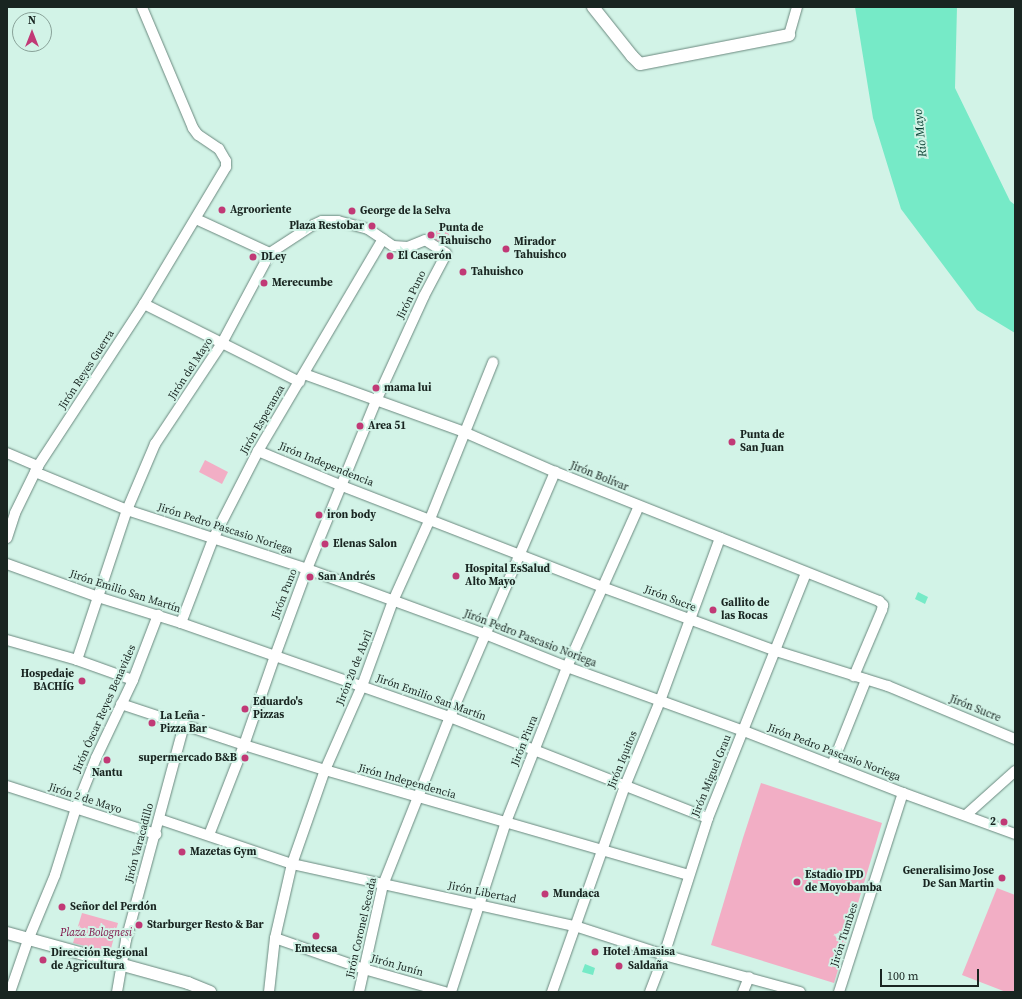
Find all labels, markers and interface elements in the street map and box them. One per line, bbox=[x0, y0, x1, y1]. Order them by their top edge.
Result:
north arrow bbox=[12, 12, 52, 52]
text: N bbox=[28, 13, 36, 28]
water label: Río Mayo bbox=[911, 108, 931, 158]
place label: Agrooriente bbox=[230, 203, 291, 217]
place label: George de la Selva bbox=[360, 204, 451, 218]
marker: Agrooriente bbox=[217, 205, 227, 215]
marker: George de la Selva bbox=[347, 206, 357, 216]
place label: Plaza Restobar bbox=[289, 219, 364, 233]
marker: Plaza Restobar bbox=[367, 221, 377, 231]
place label: Punta de Tahuischo bbox=[439, 222, 491, 248]
marker: Punta de Tahuischo bbox=[426, 230, 436, 240]
place label: Mirador Tahuishco bbox=[514, 236, 566, 262]
marker: Mirador Tahuishco bbox=[501, 244, 511, 254]
place label: El Caserón bbox=[398, 249, 452, 263]
place label: DLey bbox=[261, 250, 286, 264]
marker: El Caserón bbox=[385, 251, 395, 261]
marker: DLey bbox=[248, 252, 258, 262]
place label: Tahuishco bbox=[471, 265, 523, 279]
marker: Tahuishco bbox=[458, 267, 468, 277]
street label: Jirón Puno bbox=[395, 268, 429, 322]
place label: Merecumbe bbox=[272, 276, 333, 290]
marker: Merecumbe bbox=[259, 278, 269, 288]
street label: Jirón Reyes Guerra bbox=[56, 328, 118, 412]
street label: Jirón del Mayo bbox=[166, 336, 216, 402]
place label: mama lui bbox=[384, 381, 431, 395]
street label: Jirón Esperanza bbox=[238, 383, 288, 457]
marker: mama lui bbox=[371, 383, 381, 393]
place label: Area 51 bbox=[368, 419, 406, 433]
marker: Area 51 bbox=[355, 421, 365, 431]
place label: Punta de San Juan bbox=[740, 429, 785, 455]
marker: Punta de San Juan bbox=[727, 437, 737, 447]
street label: Jirón Independencia bbox=[277, 440, 375, 490]
street label: Jirón Bolívar bbox=[568, 459, 630, 495]
street label: Jirón Pedro Pascasio Noriega bbox=[156, 501, 294, 557]
place label: iron body bbox=[327, 508, 376, 522]
marker: iron body bbox=[314, 510, 324, 520]
place label: Elenas Salon bbox=[333, 537, 397, 551]
marker: Elenas Salon bbox=[320, 539, 330, 549]
place label: Hospital EsSalud Alto Mayo bbox=[465, 563, 550, 589]
street label: Jirón Puno bbox=[269, 567, 301, 621]
street label: Jirón Emilio San Martín bbox=[68, 568, 182, 616]
place label: San Andrés bbox=[318, 570, 375, 584]
marker: Hospital EsSalud Alto Mayo bbox=[450, 570, 462, 582]
marker: San Andrés bbox=[305, 572, 315, 582]
street label: Jirón Sucre bbox=[642, 583, 698, 615]
place label: Gallito de las Rocas bbox=[721, 597, 770, 623]
marker: Gallito de las Rocas bbox=[708, 605, 718, 615]
street label: Jirón Pedro Pascasio Noriega bbox=[462, 607, 598, 671]
street label: Jirón 20 de Abril bbox=[334, 628, 376, 708]
street label: Jirón Óscar Reyes Benavides bbox=[71, 643, 139, 775]
place label: Hospedaje BACHÍG bbox=[21, 668, 74, 694]
street label: Jirón Emilio San Martín bbox=[374, 672, 488, 724]
marker: Hospedaje BACHÍG bbox=[77, 676, 87, 686]
street label: Jirón Sucre bbox=[947, 693, 1003, 725]
place label: Eduardo's Pizzas bbox=[253, 696, 303, 722]
marker: Eduardo's Pizzas bbox=[240, 704, 250, 714]
place label: La Leña - Pizza Bar bbox=[160, 710, 207, 736]
street label: Jirón Piura bbox=[509, 714, 541, 768]
marker: La Leña - Pizza Bar bbox=[147, 718, 157, 728]
street label: Jirón Pedro Pascasio Noriega bbox=[766, 721, 902, 785]
street label: Jirón Iquitos bbox=[605, 729, 641, 791]
street label: Jirón Miguel Grau bbox=[689, 733, 735, 819]
place label: supermercado B&B bbox=[138, 751, 237, 765]
marker: supermercado B&B bbox=[240, 753, 250, 763]
marker: Nantu bbox=[102, 755, 112, 765]
street label: Jirón Independencia bbox=[357, 762, 457, 802]
place label: Nantu bbox=[92, 766, 122, 780]
street label: Jirón 2 de Mayo bbox=[47, 781, 123, 817]
street label: Jirón Varacadillo bbox=[123, 802, 157, 884]
place label: 2 bbox=[990, 815, 996, 829]
marker: 2 bbox=[999, 817, 1009, 827]
place label: Mazetas Gym bbox=[190, 845, 256, 859]
marker: Mazetas Gym bbox=[177, 847, 187, 857]
place label: Generalisimo Jose De San Martin bbox=[903, 865, 994, 891]
place label: Estadio IPD de Moyobamba bbox=[805, 869, 882, 895]
marker: Generalisimo Jose De San Martin bbox=[997, 873, 1007, 883]
street label: Jirón Coronel Secada bbox=[344, 877, 380, 979]
marker: Estadio IPD de Moyobamba bbox=[792, 877, 802, 887]
street label: Jirón Libertad bbox=[447, 879, 517, 907]
place label: Mundaca bbox=[553, 887, 600, 901]
marker: Mundaca bbox=[540, 889, 550, 899]
place label: Señor del Perdón bbox=[70, 900, 157, 914]
street label: Jirón Tumbes bbox=[828, 901, 862, 969]
marker: Señor del Perdón bbox=[57, 902, 67, 912]
place label: Starburger Resto & Bar bbox=[147, 918, 264, 932]
marker: Starburger Resto & Bar bbox=[134, 920, 144, 930]
park label: Plaza Bolognesi bbox=[60, 926, 132, 940]
marker: Emtecsa bbox=[311, 931, 321, 941]
place label: Emtecsa bbox=[295, 942, 337, 956]
place label: Hotel Amasisa bbox=[603, 945, 675, 959]
place label: Dirección Regional de Agricultura bbox=[51, 947, 148, 973]
marker: Hotel Amasisa bbox=[590, 947, 600, 957]
street label: Jirón Junín bbox=[369, 952, 425, 980]
marker: Dirección Regional de Agricultura bbox=[38, 955, 48, 965]
place label: Saldaña bbox=[628, 959, 668, 973]
marker: Saldaña bbox=[613, 960, 625, 972]
scale bar bbox=[882, 961, 981, 987]
text: 100 m bbox=[887, 968, 919, 984]

